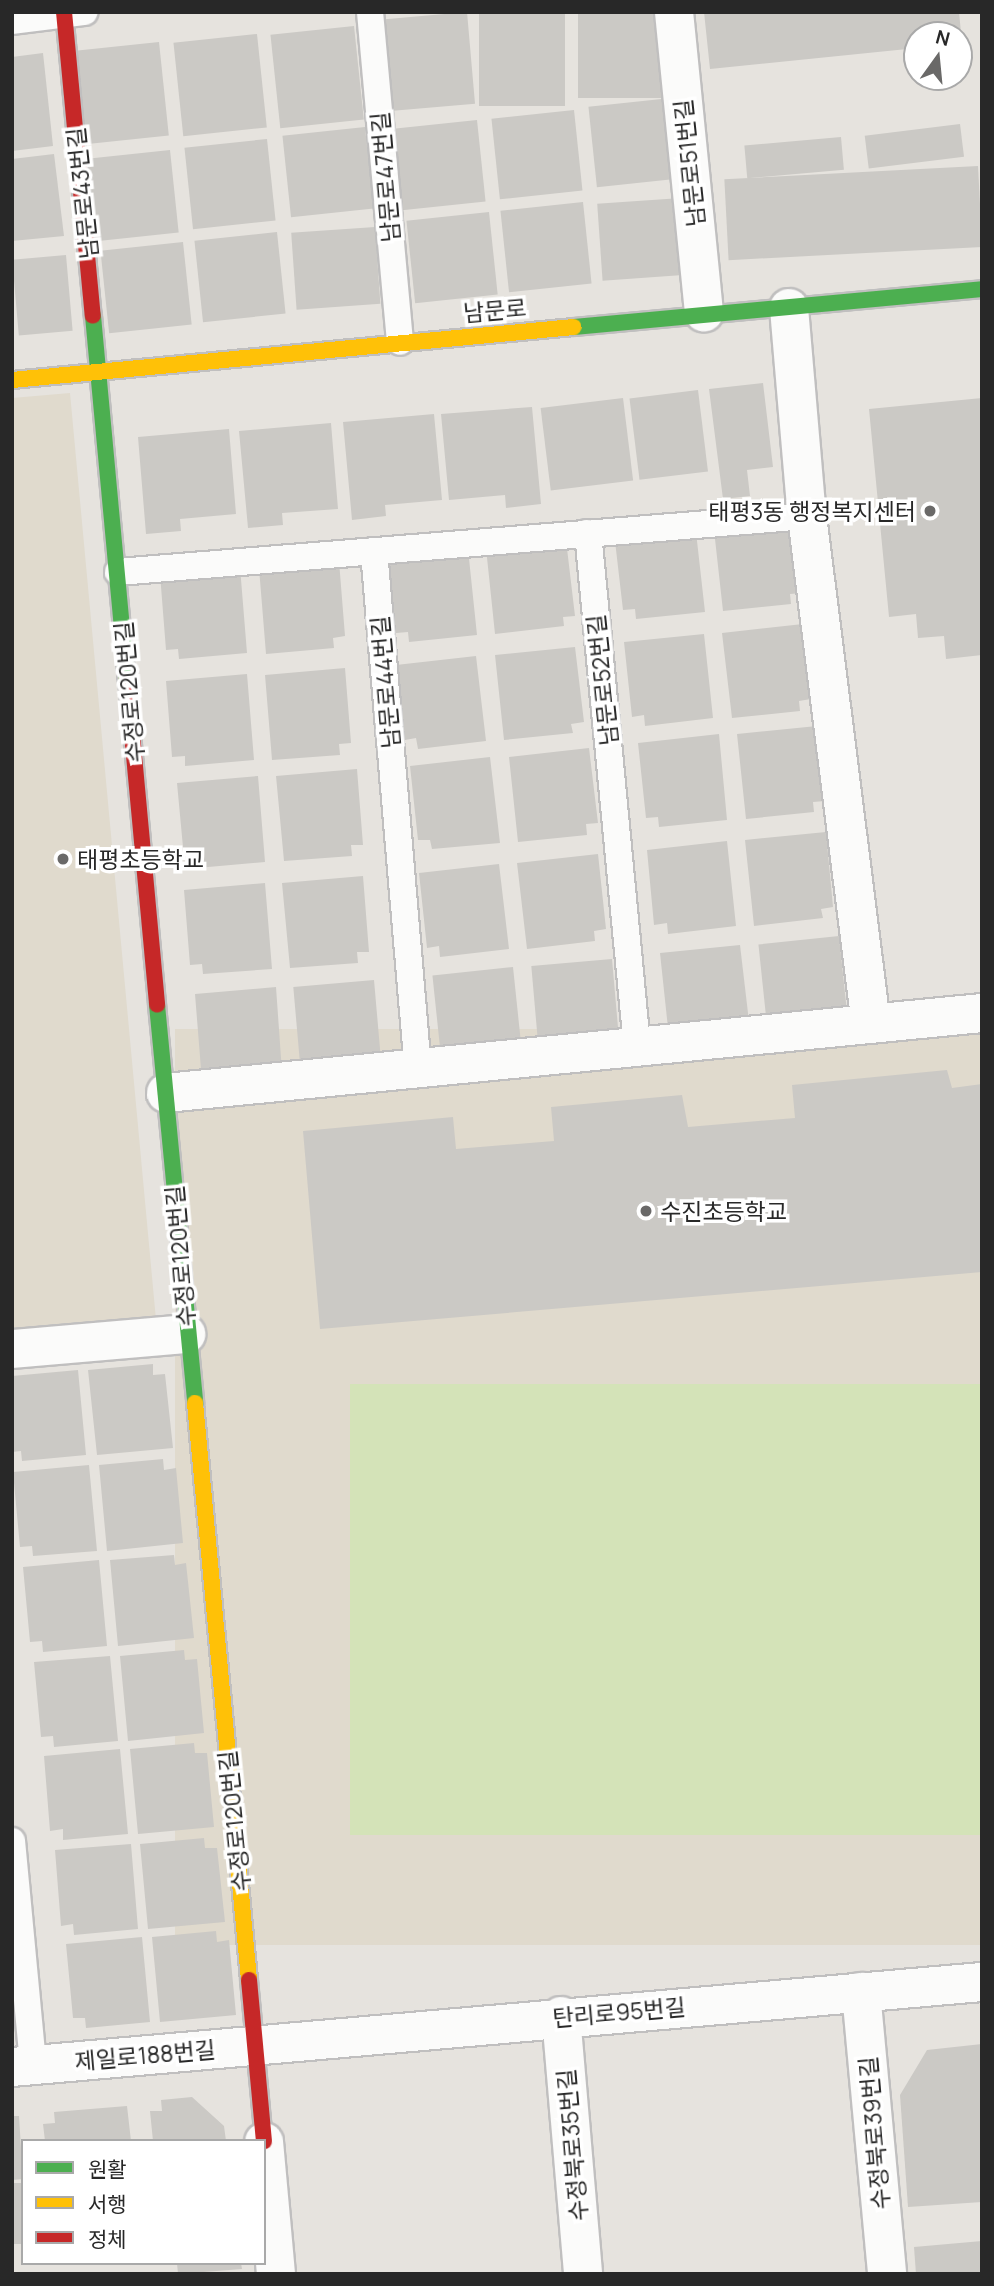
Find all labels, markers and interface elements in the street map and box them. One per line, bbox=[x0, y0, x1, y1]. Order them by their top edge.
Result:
north arrow bbox=[903, 21, 973, 91]
text: N bbox=[933, 23, 953, 52]
street label: 남문로51번길 bbox=[669, 98, 709, 228]
street label: 남문로47번길 bbox=[366, 111, 404, 243]
street label: 남문로43번길 bbox=[61, 126, 103, 260]
street label: 남문로 bbox=[462, 293, 528, 327]
place label: 태평3동 행정복지센터 bbox=[708, 497, 916, 525]
marker: 태평3동 행정복지센터 bbox=[922, 503, 938, 519]
street label: 남문로52번길 bbox=[581, 613, 623, 747]
street label: 남문로44번길 bbox=[365, 614, 405, 750]
street label: 수정로120번길 bbox=[109, 620, 149, 764]
place label: 태평초등학교 bbox=[77, 845, 204, 873]
marker: 태평초등학교 bbox=[55, 851, 71, 867]
street label: 수정로120번길 bbox=[160, 1184, 200, 1328]
place label: 수진초등학교 bbox=[660, 1197, 787, 1225]
marker: 수진초등학교 bbox=[638, 1203, 654, 1219]
street label: 수정로120번길 bbox=[213, 1749, 255, 1893]
street label: 탄리로95번길 bbox=[551, 1992, 687, 2032]
street label: 제일로188번길 bbox=[73, 2035, 217, 2075]
street label: 수정북로39번길 bbox=[854, 2055, 894, 2211]
street label: 수정북로35번길 bbox=[552, 2068, 592, 2222]
legend bbox=[21, 2139, 266, 2265]
text: 원활 bbox=[88, 2155, 127, 2183]
text: 서행 bbox=[88, 2190, 127, 2218]
text: 정체 bbox=[88, 2225, 127, 2253]

